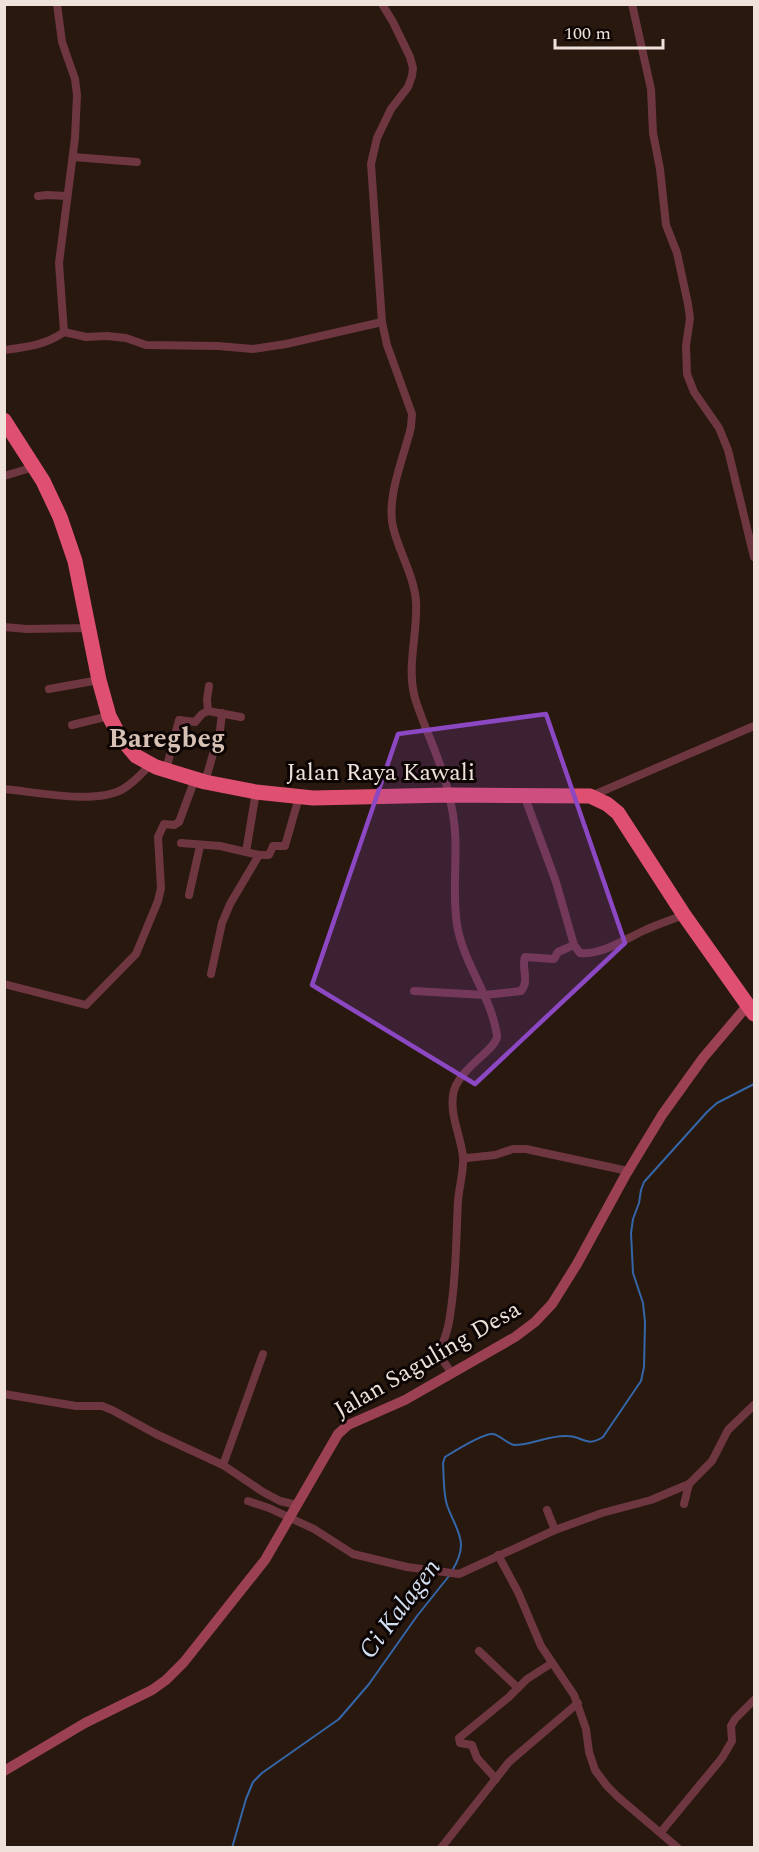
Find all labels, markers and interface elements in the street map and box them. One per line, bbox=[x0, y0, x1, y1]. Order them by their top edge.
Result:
scale bar bbox=[555, 12, 663, 50]
text: 100 m bbox=[564, 20, 611, 47]
district label: Baregbeg bbox=[109, 718, 225, 760]
street label: Jalan Raya Kawali bbox=[287, 755, 475, 791]
street label: Jalan Saguling Desa bbox=[327, 1292, 528, 1428]
water label: Ci Kalagen bbox=[349, 1550, 451, 1667]

